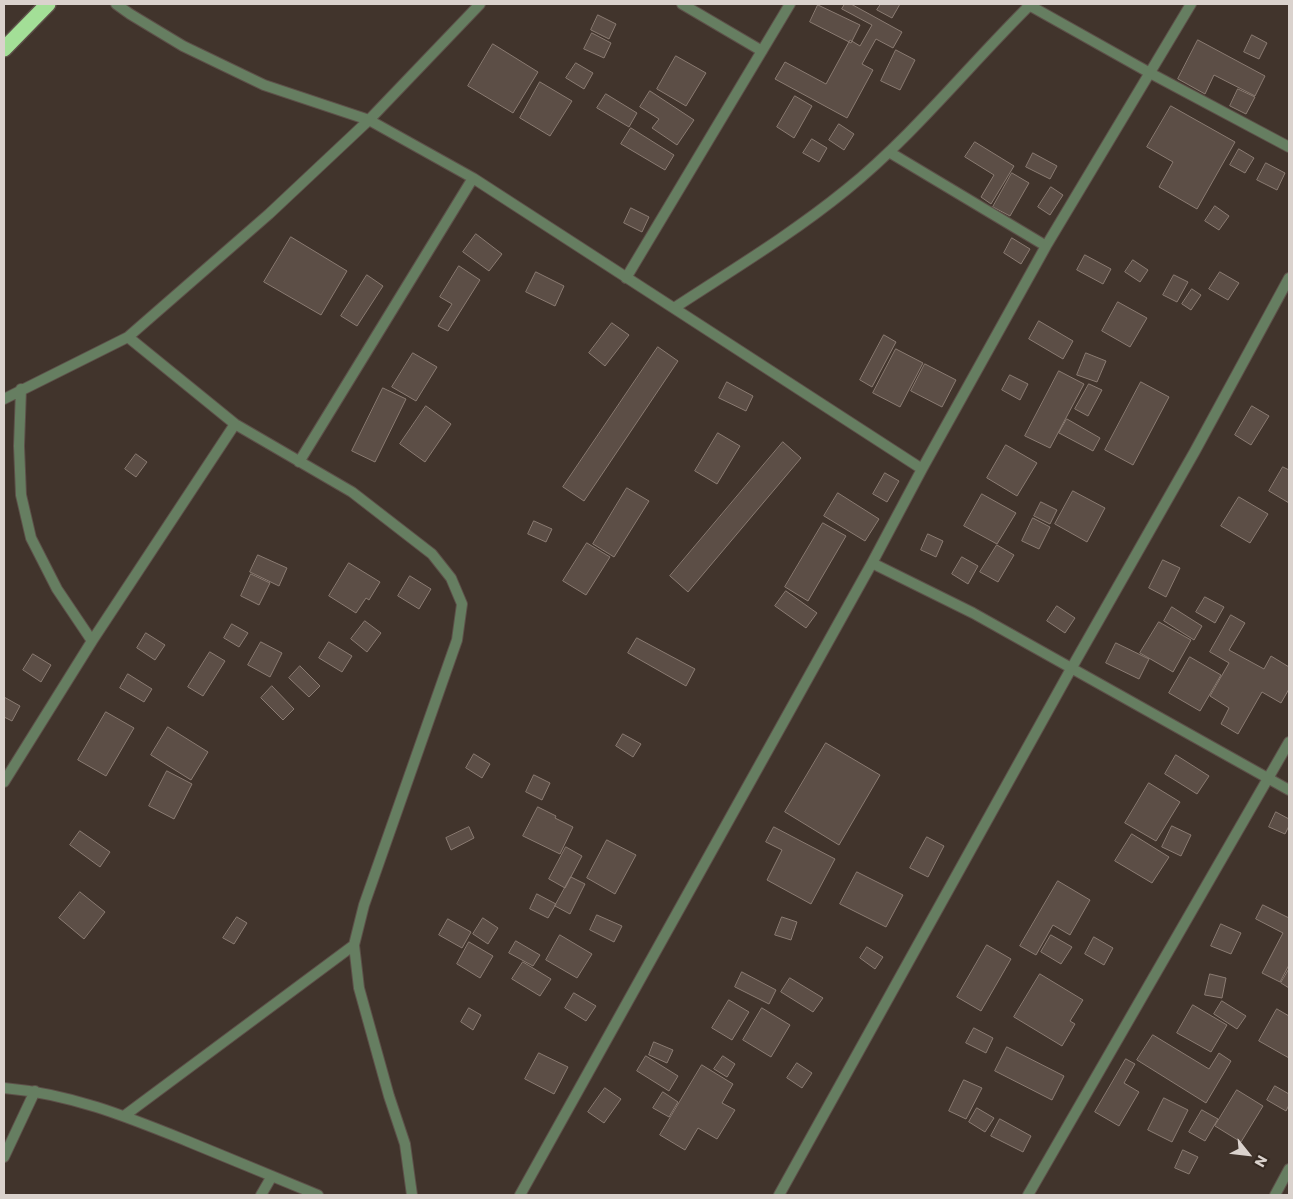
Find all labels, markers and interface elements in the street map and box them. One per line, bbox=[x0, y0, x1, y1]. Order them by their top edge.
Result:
north arrow bbox=[1223, 1129, 1273, 1179]
text: N bbox=[1250, 1152, 1272, 1171]

